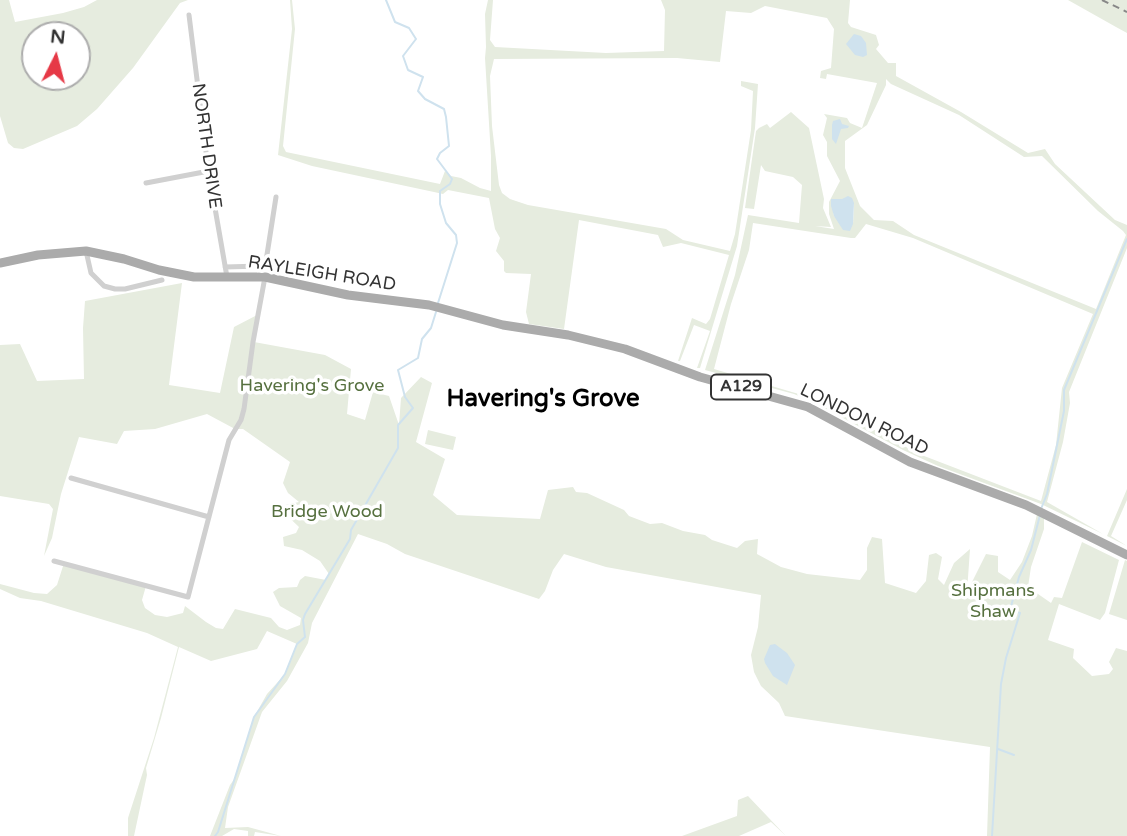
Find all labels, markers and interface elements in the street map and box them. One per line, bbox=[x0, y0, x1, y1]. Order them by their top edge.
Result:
north arrow bbox=[21, 21, 91, 91]
text: N bbox=[49, 25, 67, 49]
street label: NORTH DRIVE bbox=[186, 82, 226, 210]
street label: RAYLEIGH ROAD bbox=[246, 252, 398, 296]
road number: A129 bbox=[711, 374, 771, 400]
park label: Havering's Grove bbox=[240, 375, 384, 397]
street label: LONDON ROAD bbox=[796, 379, 932, 461]
district label: Havering's Grove bbox=[446, 386, 640, 414]
park label: Bridge Wood bbox=[271, 501, 383, 523]
park label: Shipmans Shaw bbox=[951, 580, 1035, 622]

